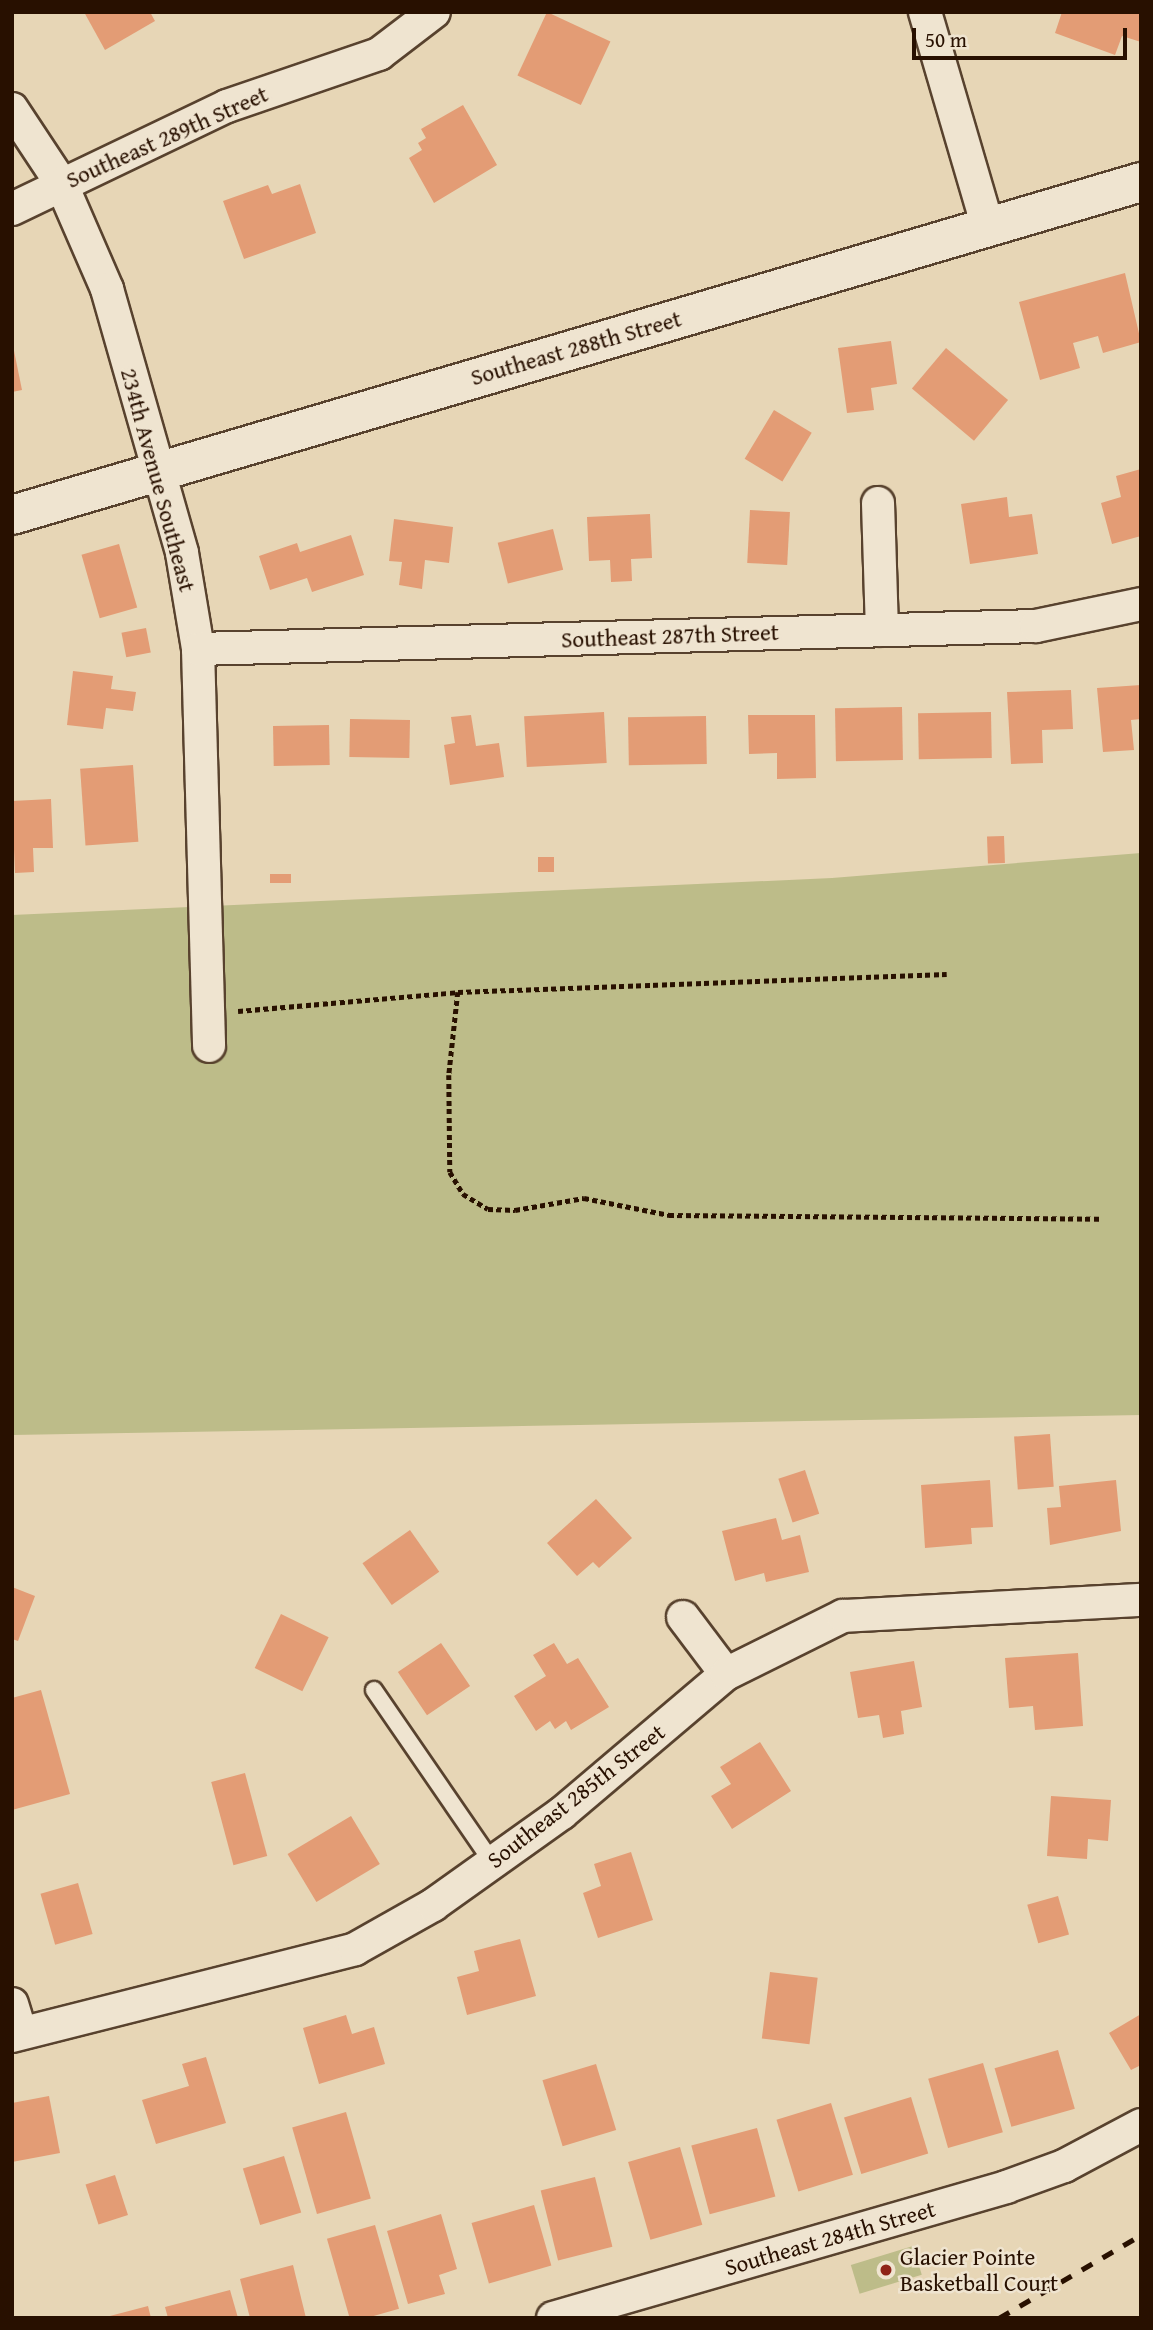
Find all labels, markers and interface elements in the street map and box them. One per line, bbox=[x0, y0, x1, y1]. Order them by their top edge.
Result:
scale bar bbox=[915, 14, 1130, 58]
text: 50 m bbox=[925, 24, 967, 55]
street label: Southeast 289th Street bbox=[62, 80, 272, 194]
street label: Southeast 288th Street bbox=[467, 305, 685, 391]
street label: 234th Avenue Southeast bbox=[115, 365, 201, 595]
street label: Southeast 287th Street bbox=[561, 618, 779, 654]
street label: Southeast 285th Street bbox=[482, 1718, 670, 1874]
street label: Southeast 284th Street bbox=[721, 2195, 939, 2281]
place label: Glacier Pointe Basketball Court bbox=[900, 2243, 1058, 2297]
marker: Glacier Pointe Basketball Court bbox=[878, 2262, 894, 2278]

